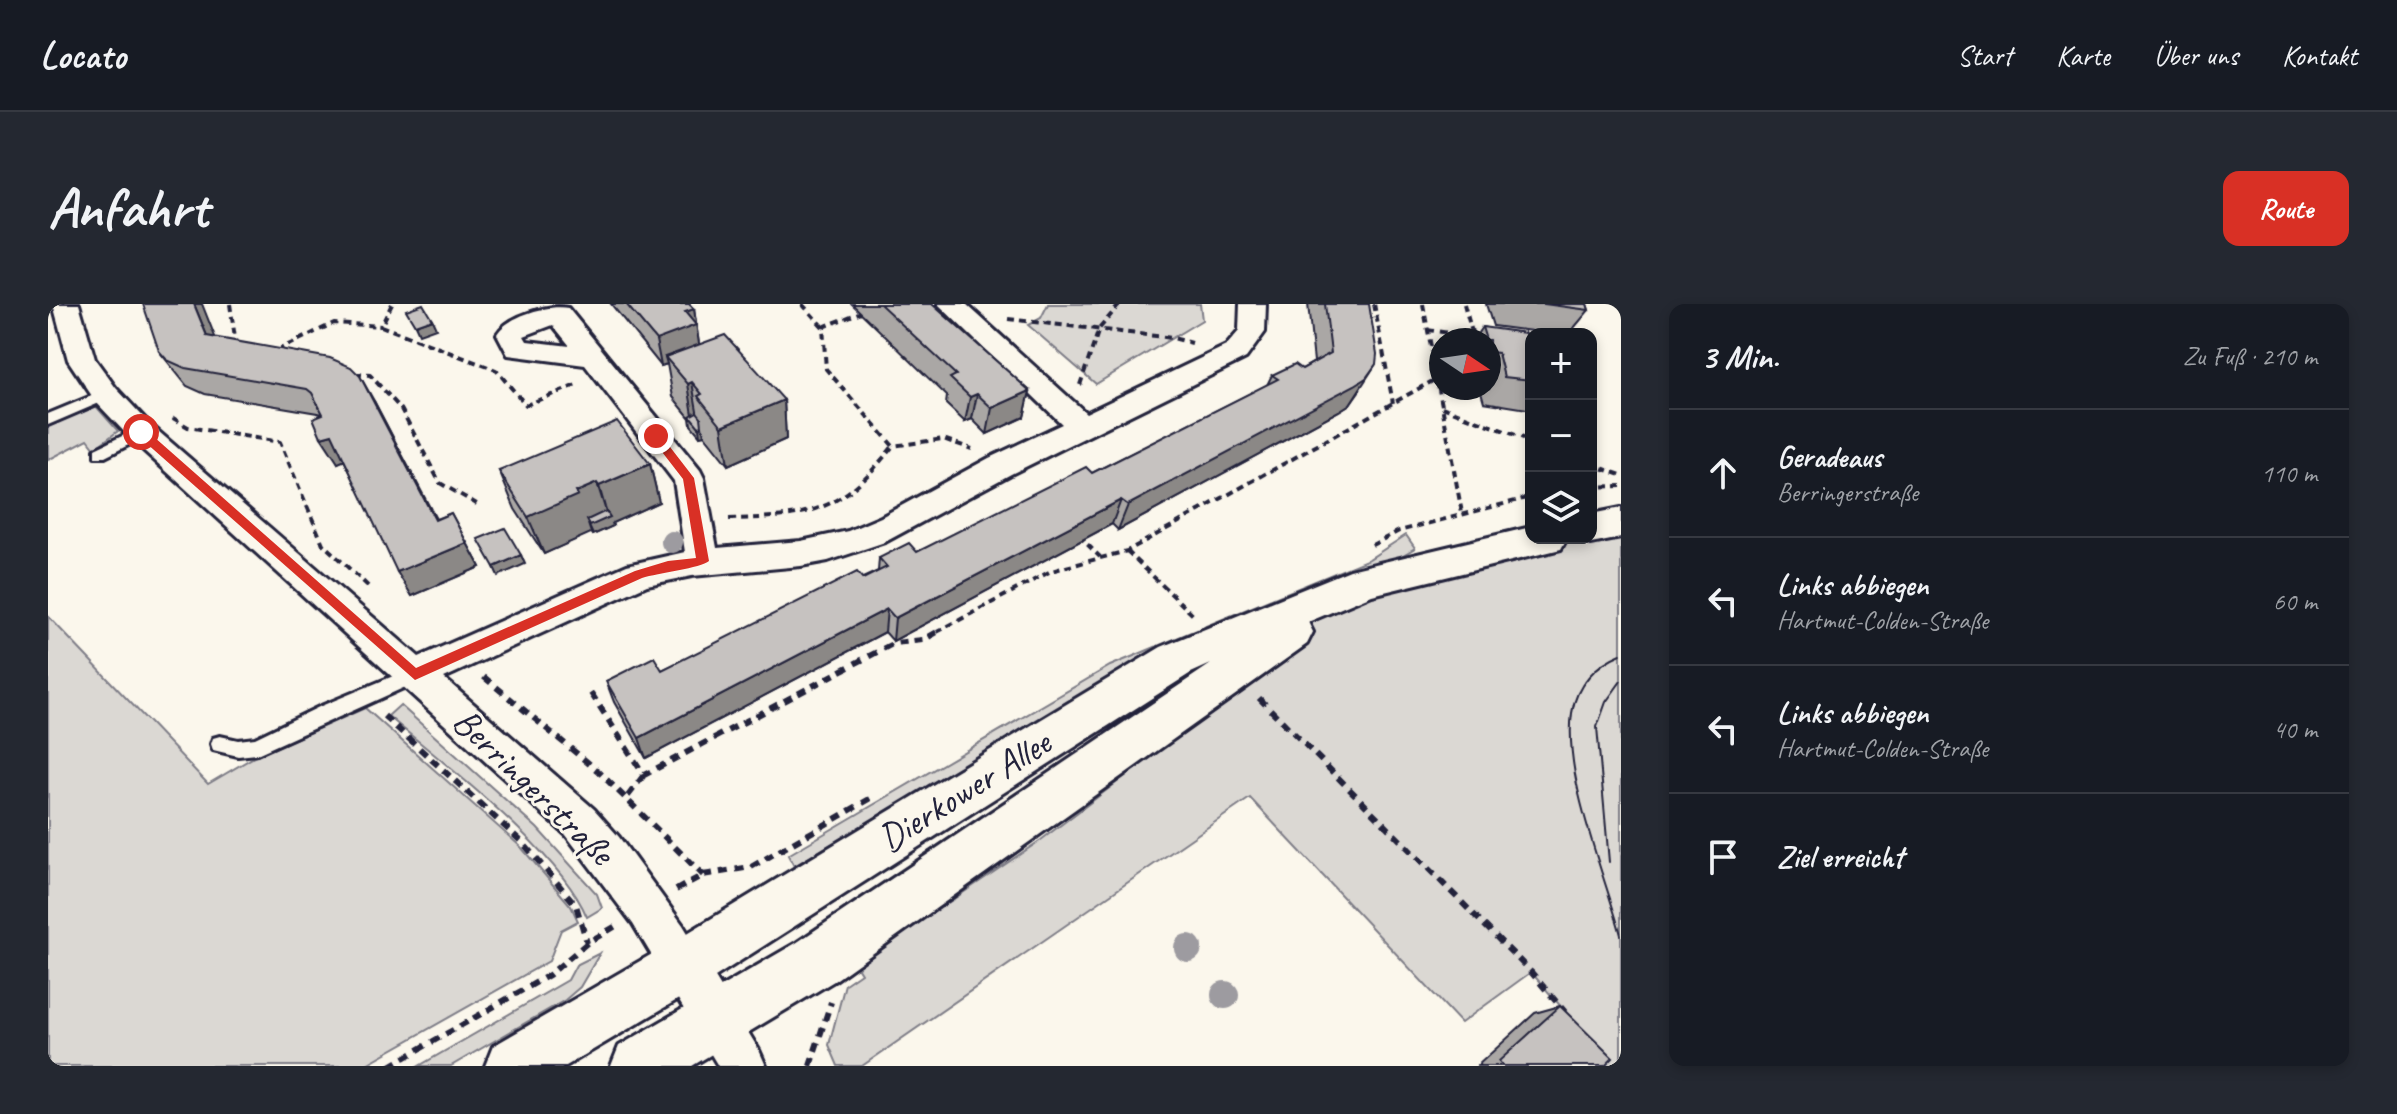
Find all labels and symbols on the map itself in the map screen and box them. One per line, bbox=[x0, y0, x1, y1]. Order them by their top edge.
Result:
north arrow bbox=[1429, 328, 1501, 400]
route start bbox=[123, 414, 159, 450]
route end bbox=[638, 418, 674, 454]
street label: Berringerstraße bbox=[443, 698, 626, 877]
street label: Dierkower Allee bbox=[869, 718, 1061, 862]

